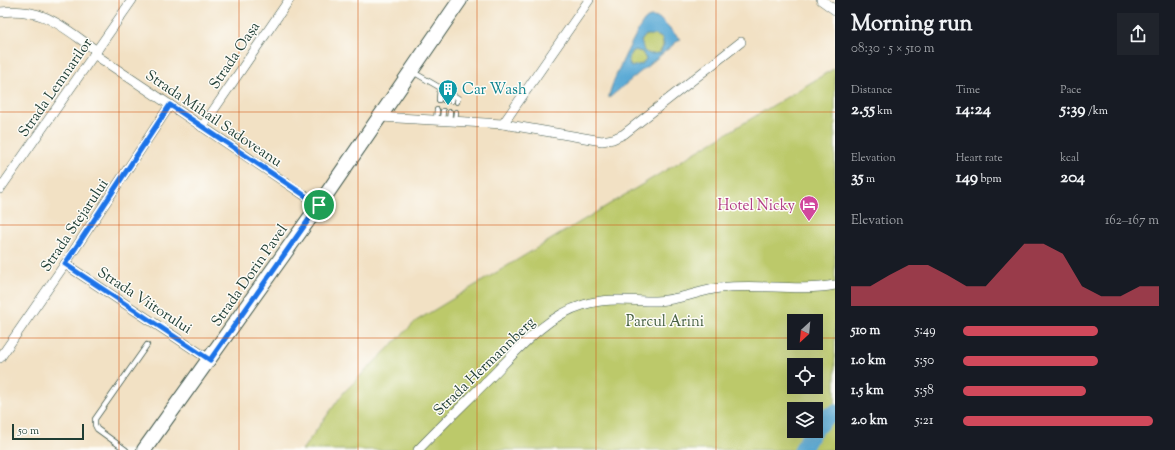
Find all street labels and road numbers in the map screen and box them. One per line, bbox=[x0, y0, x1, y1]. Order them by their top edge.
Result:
street label: Strada Oașa bbox=[205, 18, 266, 94]
street label: Strada Lemnarilor bbox=[14, 34, 99, 142]
street label: Strada Mihail Sadoveanu bbox=[141, 66, 286, 173]
street label: Strada Stejarului bbox=[36, 175, 114, 276]
street label: Strada Dorin Pavel bbox=[207, 220, 293, 331]
street label: Strada Viitorului bbox=[93, 263, 196, 340]
street label: Strada Hermannberg bbox=[429, 313, 541, 421]

